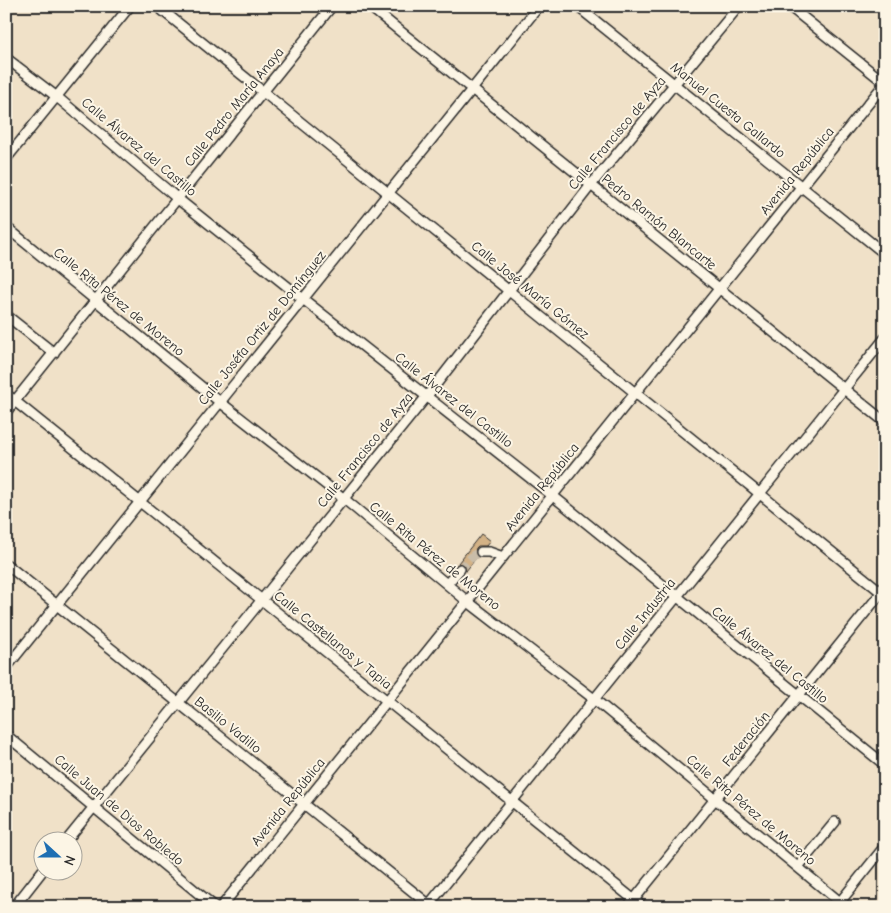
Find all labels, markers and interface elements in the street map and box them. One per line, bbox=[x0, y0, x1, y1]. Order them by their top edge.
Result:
street label: Calle Pedro María Anaya bbox=[181, 44, 287, 170]
street label: Manuel Cuesta Gallardo bbox=[667, 58, 789, 162]
street label: Calle Francisco de Ayza bbox=[565, 73, 669, 193]
street label: Calle Álvarez del Castillo bbox=[78, 94, 200, 200]
street label: Avenida República bbox=[756, 124, 838, 218]
street label: Pedro Ramón Blancarte bbox=[598, 170, 720, 274]
street label: Calle José María Gómez bbox=[468, 237, 592, 343]
street label: Calle Rita Pérez de Moreno bbox=[50, 244, 188, 360]
street label: Calle Joséfa Ortiz de Domínguez bbox=[194, 247, 330, 409]
street label: Calle Álvarez del Castillo bbox=[392, 349, 516, 451]
street label: Calle Francisco de Ayza bbox=[313, 389, 417, 511]
street label: Avenida República bbox=[501, 440, 583, 534]
street label: Calle Rita Pérez de Moreno bbox=[366, 498, 504, 614]
street label: Calle Industria bbox=[611, 575, 679, 653]
street label: Calle Castellanos y Tapia bbox=[271, 587, 395, 693]
street label: Calle Álvarez del Castillo bbox=[708, 603, 832, 707]
street label: Basilio Vadillo bbox=[191, 693, 265, 757]
street label: Federación bbox=[719, 708, 773, 770]
street label: Calle Juan de Dios Robledo bbox=[51, 751, 187, 869]
street label: Calle Rita Pérez de Moreno bbox=[683, 751, 819, 869]
street label: Avenida República bbox=[247, 755, 329, 849]
north arrow bbox=[32, 830, 82, 880]
text: N bbox=[60, 853, 79, 868]

